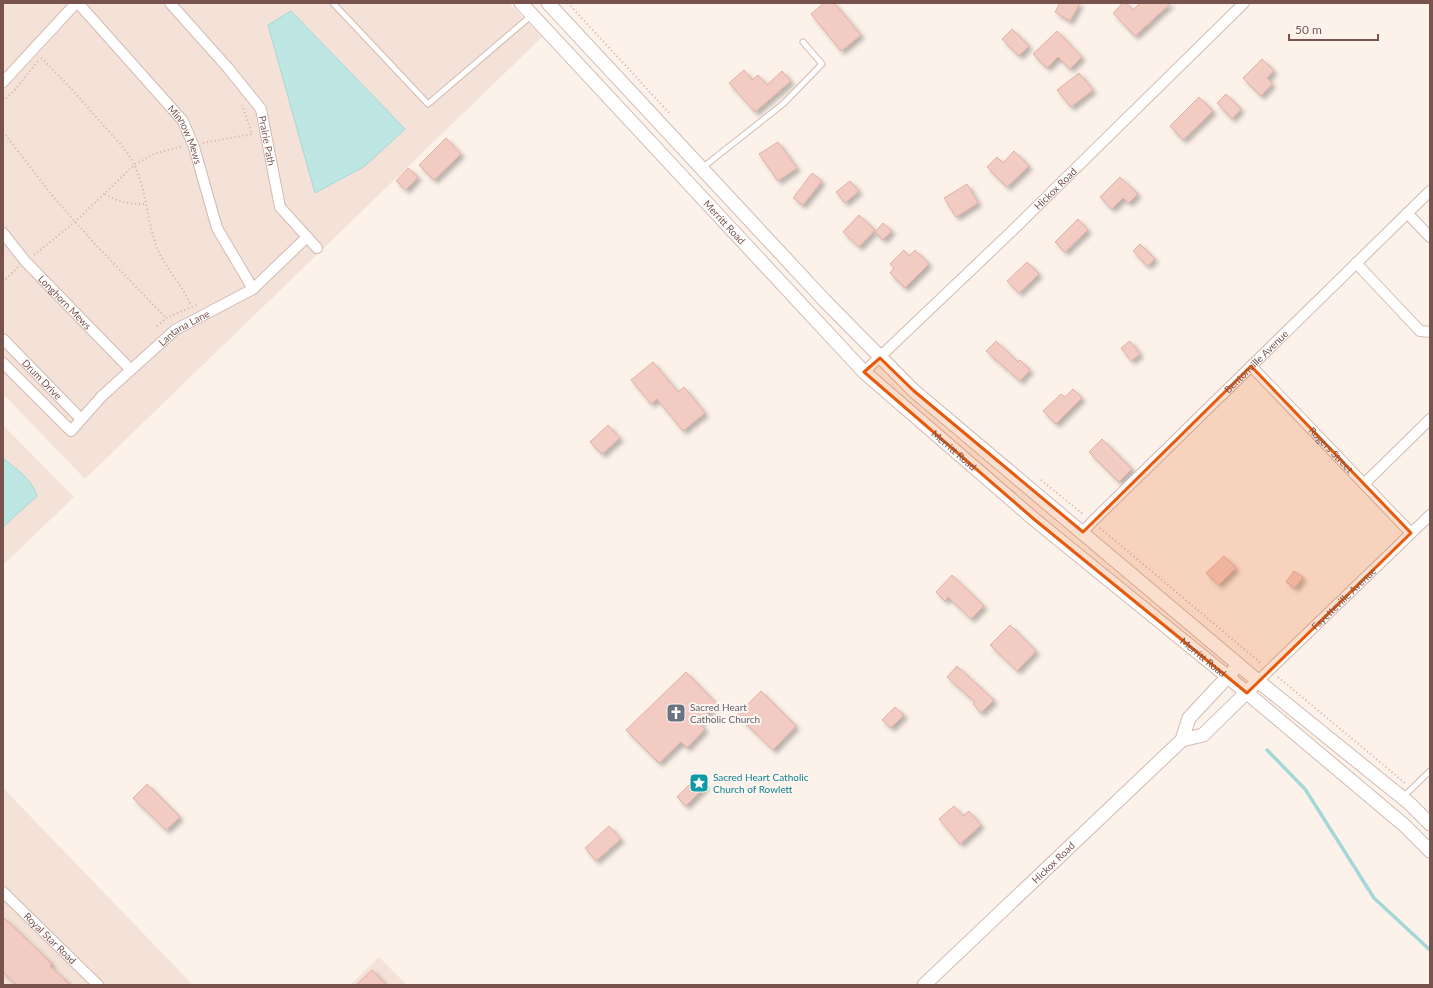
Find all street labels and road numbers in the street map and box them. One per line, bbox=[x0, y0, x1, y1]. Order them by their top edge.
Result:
street label: Minnow Mews bbox=[166, 102, 205, 165]
street label: Prairie Path bbox=[256, 115, 278, 167]
street label: Hickox Road bbox=[1031, 165, 1079, 212]
street label: Merritt Road bbox=[701, 198, 748, 246]
street label: Longhorn Mews bbox=[36, 273, 94, 332]
street label: Lantana Lane bbox=[156, 307, 211, 348]
street label: Bentonville Avenue bbox=[1221, 327, 1291, 395]
street label: Drum Drive bbox=[20, 357, 64, 402]
street label: Rogers Street bbox=[1307, 424, 1356, 475]
street label: Merritt Road bbox=[929, 427, 979, 473]
street label: Fayetteville Avenue bbox=[1309, 565, 1378, 632]
street label: Merritt Road bbox=[1178, 635, 1229, 679]
street label: Hickox Road bbox=[1029, 839, 1077, 886]
street label: Royal Star Road bbox=[22, 910, 79, 966]

